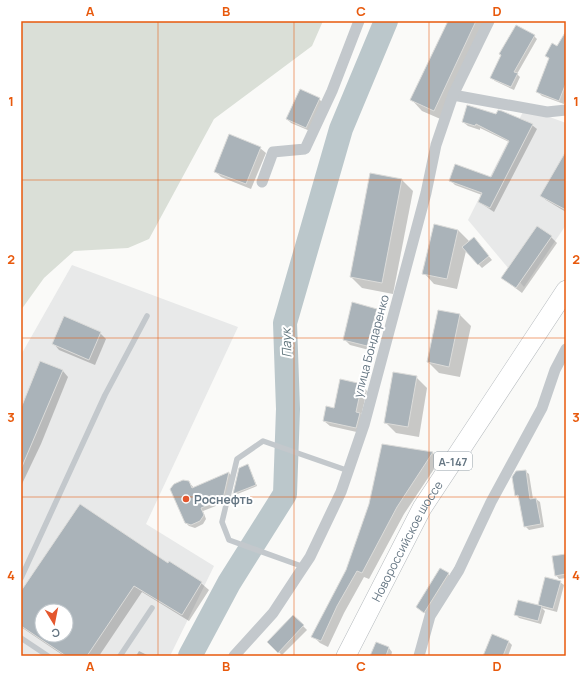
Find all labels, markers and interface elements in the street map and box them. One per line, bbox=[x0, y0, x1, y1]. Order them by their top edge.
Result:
text: A bbox=[86, 2, 95, 20]
text: B bbox=[222, 2, 230, 20]
text: C bbox=[356, 2, 366, 20]
text: D bbox=[492, 2, 502, 20]
text: 1 bbox=[8, 92, 14, 110]
text: 1 bbox=[573, 92, 579, 110]
text: 2 bbox=[7, 250, 15, 268]
text: 2 bbox=[572, 250, 580, 268]
street label: улица Бондаренко bbox=[349, 293, 393, 399]
water label: Паук bbox=[276, 326, 296, 358]
text: 3 bbox=[7, 408, 15, 426]
text: 3 bbox=[572, 408, 580, 426]
road number: А-147 bbox=[434, 452, 472, 470]
street label: Новороссийское шоссе bbox=[367, 477, 446, 604]
place label: Роснефть bbox=[194, 491, 253, 508]
marker: Роснефть bbox=[181, 494, 191, 504]
text: 4 bbox=[7, 566, 15, 584]
text: 4 bbox=[572, 566, 580, 584]
north arrow bbox=[34, 603, 74, 643]
text: С bbox=[51, 625, 61, 641]
text: A bbox=[86, 657, 95, 675]
text: B bbox=[222, 657, 230, 675]
text: C bbox=[356, 657, 366, 675]
text: D bbox=[492, 657, 502, 675]

